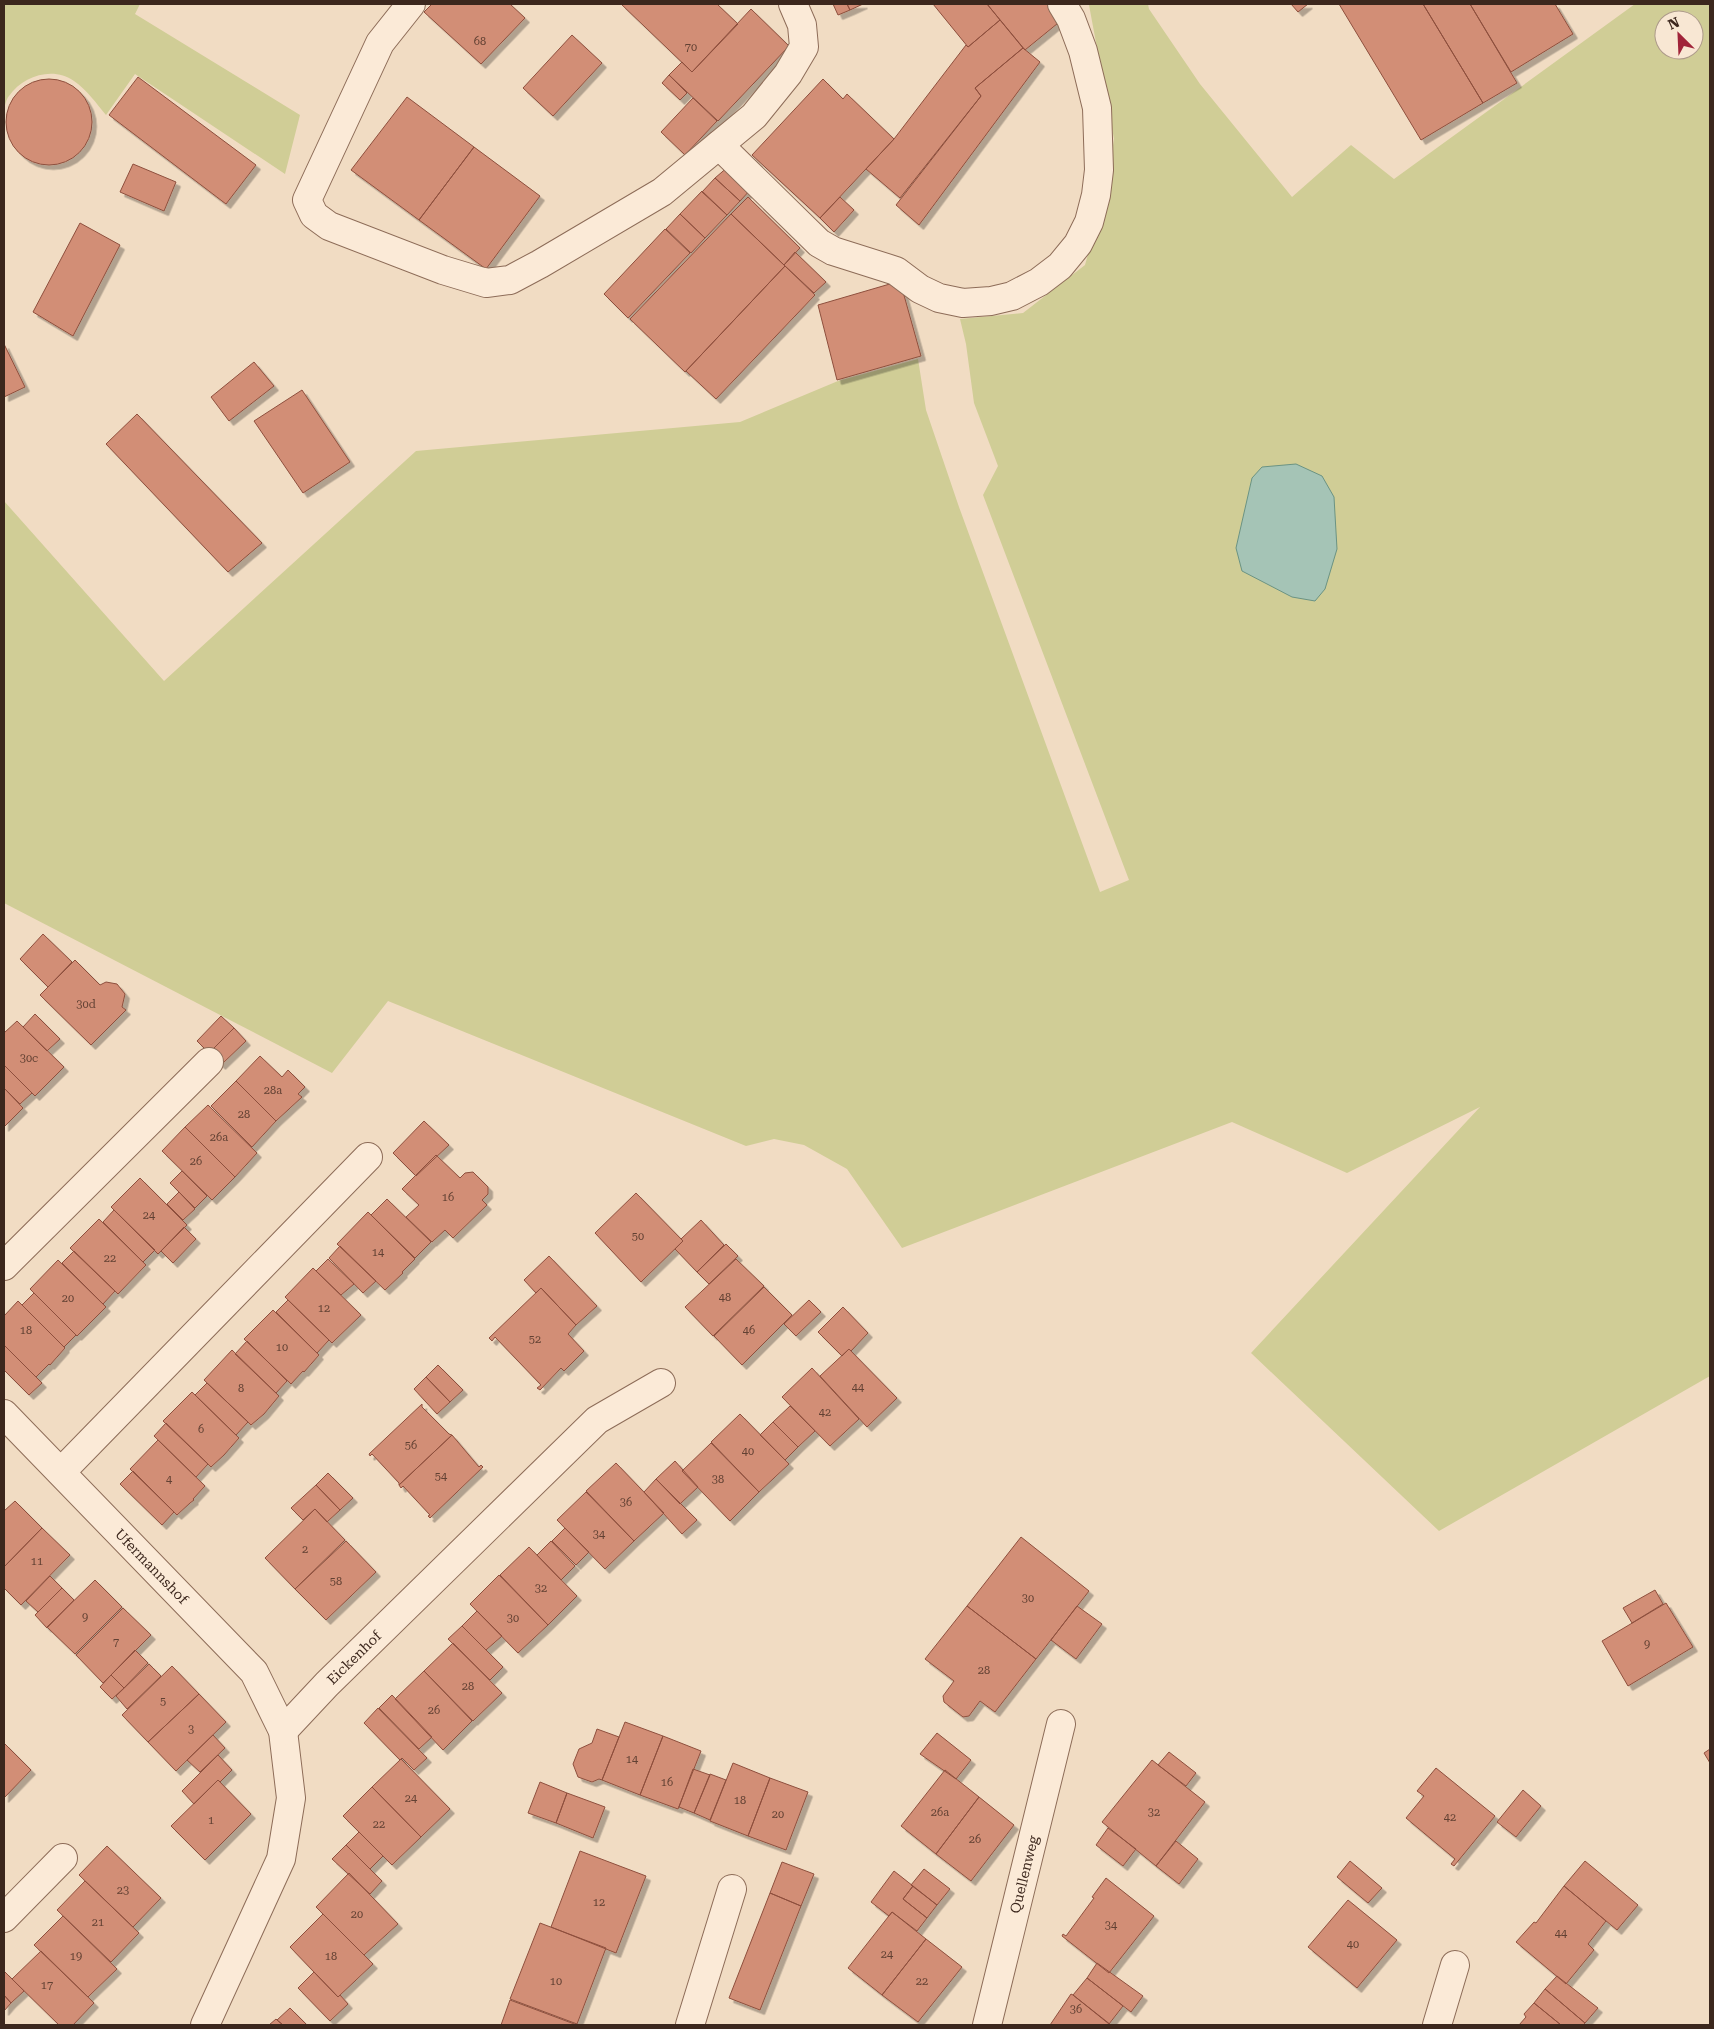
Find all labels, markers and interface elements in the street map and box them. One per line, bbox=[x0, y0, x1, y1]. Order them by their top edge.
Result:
north arrow bbox=[1654, 10, 1704, 60]
text: N bbox=[1666, 14, 1682, 33]
house number: 68 bbox=[474, 35, 486, 48]
house number: 70 bbox=[685, 41, 697, 54]
house number: 30d bbox=[76, 998, 96, 1011]
house number: 30c bbox=[20, 1052, 38, 1065]
house number: 28a bbox=[264, 1084, 282, 1097]
house number: 28 bbox=[238, 1108, 250, 1121]
house number: 26a bbox=[210, 1131, 228, 1144]
house number: 26 bbox=[190, 1155, 202, 1168]
house number: 16 bbox=[442, 1191, 454, 1204]
house number: 24 bbox=[143, 1209, 156, 1222]
house number: 50 bbox=[632, 1230, 644, 1243]
house number: 14 bbox=[372, 1246, 385, 1259]
house number: 22 bbox=[104, 1252, 116, 1265]
house number: 48 bbox=[719, 1291, 731, 1304]
house number: 20 bbox=[62, 1292, 74, 1305]
house number: 12 bbox=[318, 1302, 330, 1315]
house number: 18 bbox=[20, 1324, 32, 1337]
house number: 46 bbox=[743, 1324, 755, 1337]
house number: 52 bbox=[529, 1333, 541, 1346]
house number: 10 bbox=[276, 1341, 288, 1354]
house number: 44 bbox=[852, 1381, 865, 1394]
house number: 8 bbox=[238, 1382, 244, 1395]
house number: 42 bbox=[819, 1406, 831, 1419]
house number: 6 bbox=[198, 1423, 204, 1436]
house number: 56 bbox=[405, 1439, 417, 1452]
house number: 40 bbox=[742, 1445, 754, 1458]
house number: 54 bbox=[435, 1470, 448, 1483]
house number: 4 bbox=[166, 1473, 173, 1486]
house number: 38 bbox=[712, 1473, 724, 1486]
house number: 36 bbox=[620, 1496, 632, 1509]
street label: Ufermannshof bbox=[112, 1526, 192, 1607]
house number: 34 bbox=[593, 1528, 606, 1541]
house number: 2 bbox=[302, 1543, 308, 1556]
house number: 11 bbox=[31, 1555, 43, 1568]
house number: 58 bbox=[330, 1575, 342, 1588]
house number: 32 bbox=[535, 1582, 547, 1595]
house number: 30 bbox=[1022, 1592, 1034, 1605]
house number: 9 bbox=[82, 1611, 88, 1624]
house number: 30 bbox=[507, 1612, 519, 1625]
street label: Eickenhof bbox=[324, 1627, 385, 1688]
house number: 7 bbox=[113, 1636, 119, 1649]
house number: 9 bbox=[1644, 1638, 1650, 1651]
house number: 28 bbox=[978, 1664, 990, 1677]
house number: 28 bbox=[462, 1680, 474, 1693]
house number: 5 bbox=[160, 1695, 166, 1708]
house number: 26 bbox=[428, 1704, 440, 1717]
house number: 3 bbox=[188, 1723, 194, 1736]
house number: 14 bbox=[626, 1753, 639, 1766]
house number: 16 bbox=[661, 1776, 673, 1789]
house number: 24 bbox=[405, 1792, 418, 1805]
house number: 18 bbox=[734, 1794, 746, 1807]
house number: 26a bbox=[931, 1806, 949, 1819]
house number: 32 bbox=[1148, 1806, 1160, 1819]
house number: 20 bbox=[772, 1808, 784, 1821]
house number: 42 bbox=[1444, 1811, 1456, 1824]
house number: 1 bbox=[208, 1814, 214, 1827]
house number: 22 bbox=[373, 1818, 385, 1831]
house number: 26 bbox=[969, 1833, 981, 1846]
street label: Quellenweg bbox=[1007, 1834, 1041, 1915]
house number: 23 bbox=[117, 1884, 129, 1897]
house number: 12 bbox=[593, 1896, 605, 1909]
house number: 20 bbox=[351, 1908, 363, 1921]
house number: 21 bbox=[92, 1916, 104, 1929]
house number: 34 bbox=[1105, 1919, 1118, 1932]
house number: 44 bbox=[1555, 1927, 1568, 1940]
house number: 40 bbox=[1347, 1938, 1359, 1951]
house number: 24 bbox=[881, 1948, 894, 1961]
house number: 19 bbox=[70, 1950, 82, 1963]
house number: 18 bbox=[325, 1950, 337, 1963]
house number: 10 bbox=[550, 1975, 562, 1988]
house number: 22 bbox=[916, 1975, 928, 1988]
house number: 17 bbox=[41, 1979, 53, 1992]
house number: 36 bbox=[1070, 2003, 1082, 2016]

